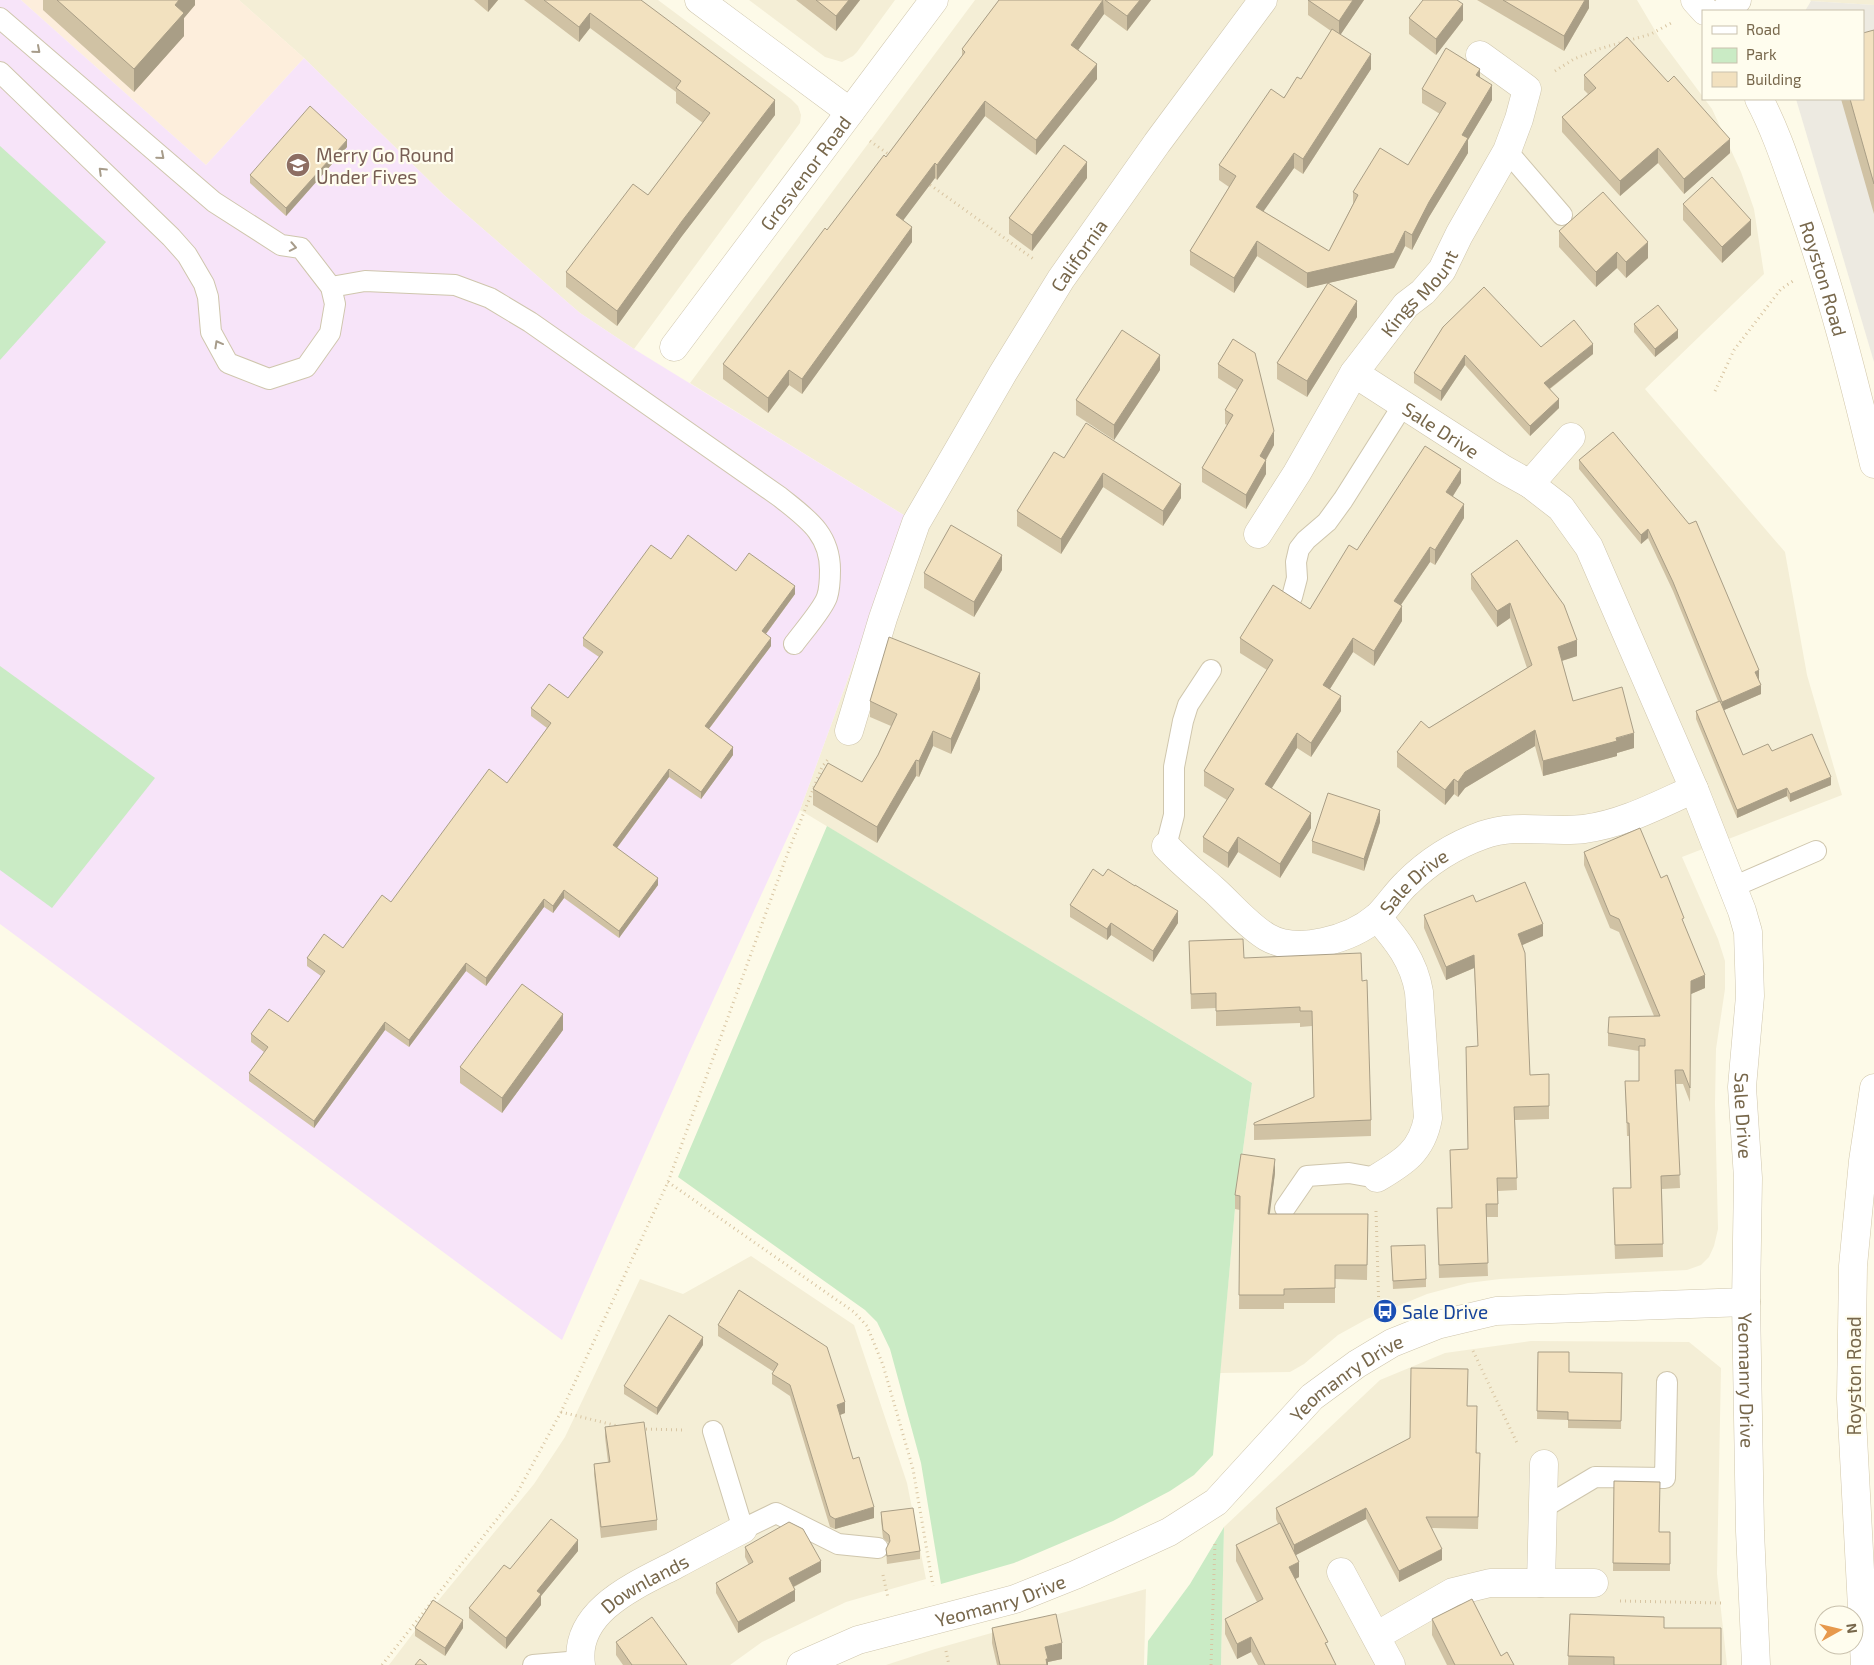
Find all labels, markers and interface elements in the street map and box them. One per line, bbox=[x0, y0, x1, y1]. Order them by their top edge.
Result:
legend bbox=[1702, 10, 1864, 100]
text: Road bbox=[1746, 20, 1781, 38]
one-way arrow bbox=[31, 44, 40, 53]
text: Park bbox=[1746, 45, 1777, 63]
text: Building bbox=[1746, 70, 1802, 88]
street label: Grosvenor Road bbox=[754, 111, 855, 234]
place label: Merry Go Round Under Fives bbox=[316, 143, 454, 188]
one-way arrow bbox=[155, 150, 164, 159]
school or university icon: Merry Go Round Under Fives bbox=[285, 152, 311, 178]
one-way arrow bbox=[99, 168, 108, 177]
street label: California bbox=[1045, 214, 1111, 295]
street label: Royston Road bbox=[1796, 218, 1853, 338]
one-way arrow bbox=[289, 241, 298, 251]
street label: Kings Mount bbox=[1375, 246, 1462, 341]
one-way arrow bbox=[214, 340, 224, 349]
street label: Sale Drive bbox=[1399, 396, 1484, 462]
street label: Sale Drive bbox=[1374, 843, 1452, 919]
street label: Sale Drive bbox=[1730, 1071, 1758, 1159]
bus stop icon: Sale Drive bbox=[1372, 1298, 1398, 1324]
place label: Sale Drive bbox=[1402, 1300, 1488, 1323]
street label: Yeomanry Drive bbox=[1735, 1312, 1760, 1448]
street label: Royston Road bbox=[1842, 1316, 1865, 1436]
street label: Yeomanry Drive bbox=[1284, 1328, 1406, 1426]
street label: Downlands bbox=[595, 1549, 692, 1617]
street label: Yeomanry Drive bbox=[933, 1569, 1069, 1631]
north arrow bbox=[1814, 1605, 1864, 1655]
text: N bbox=[1843, 1622, 1861, 1634]

